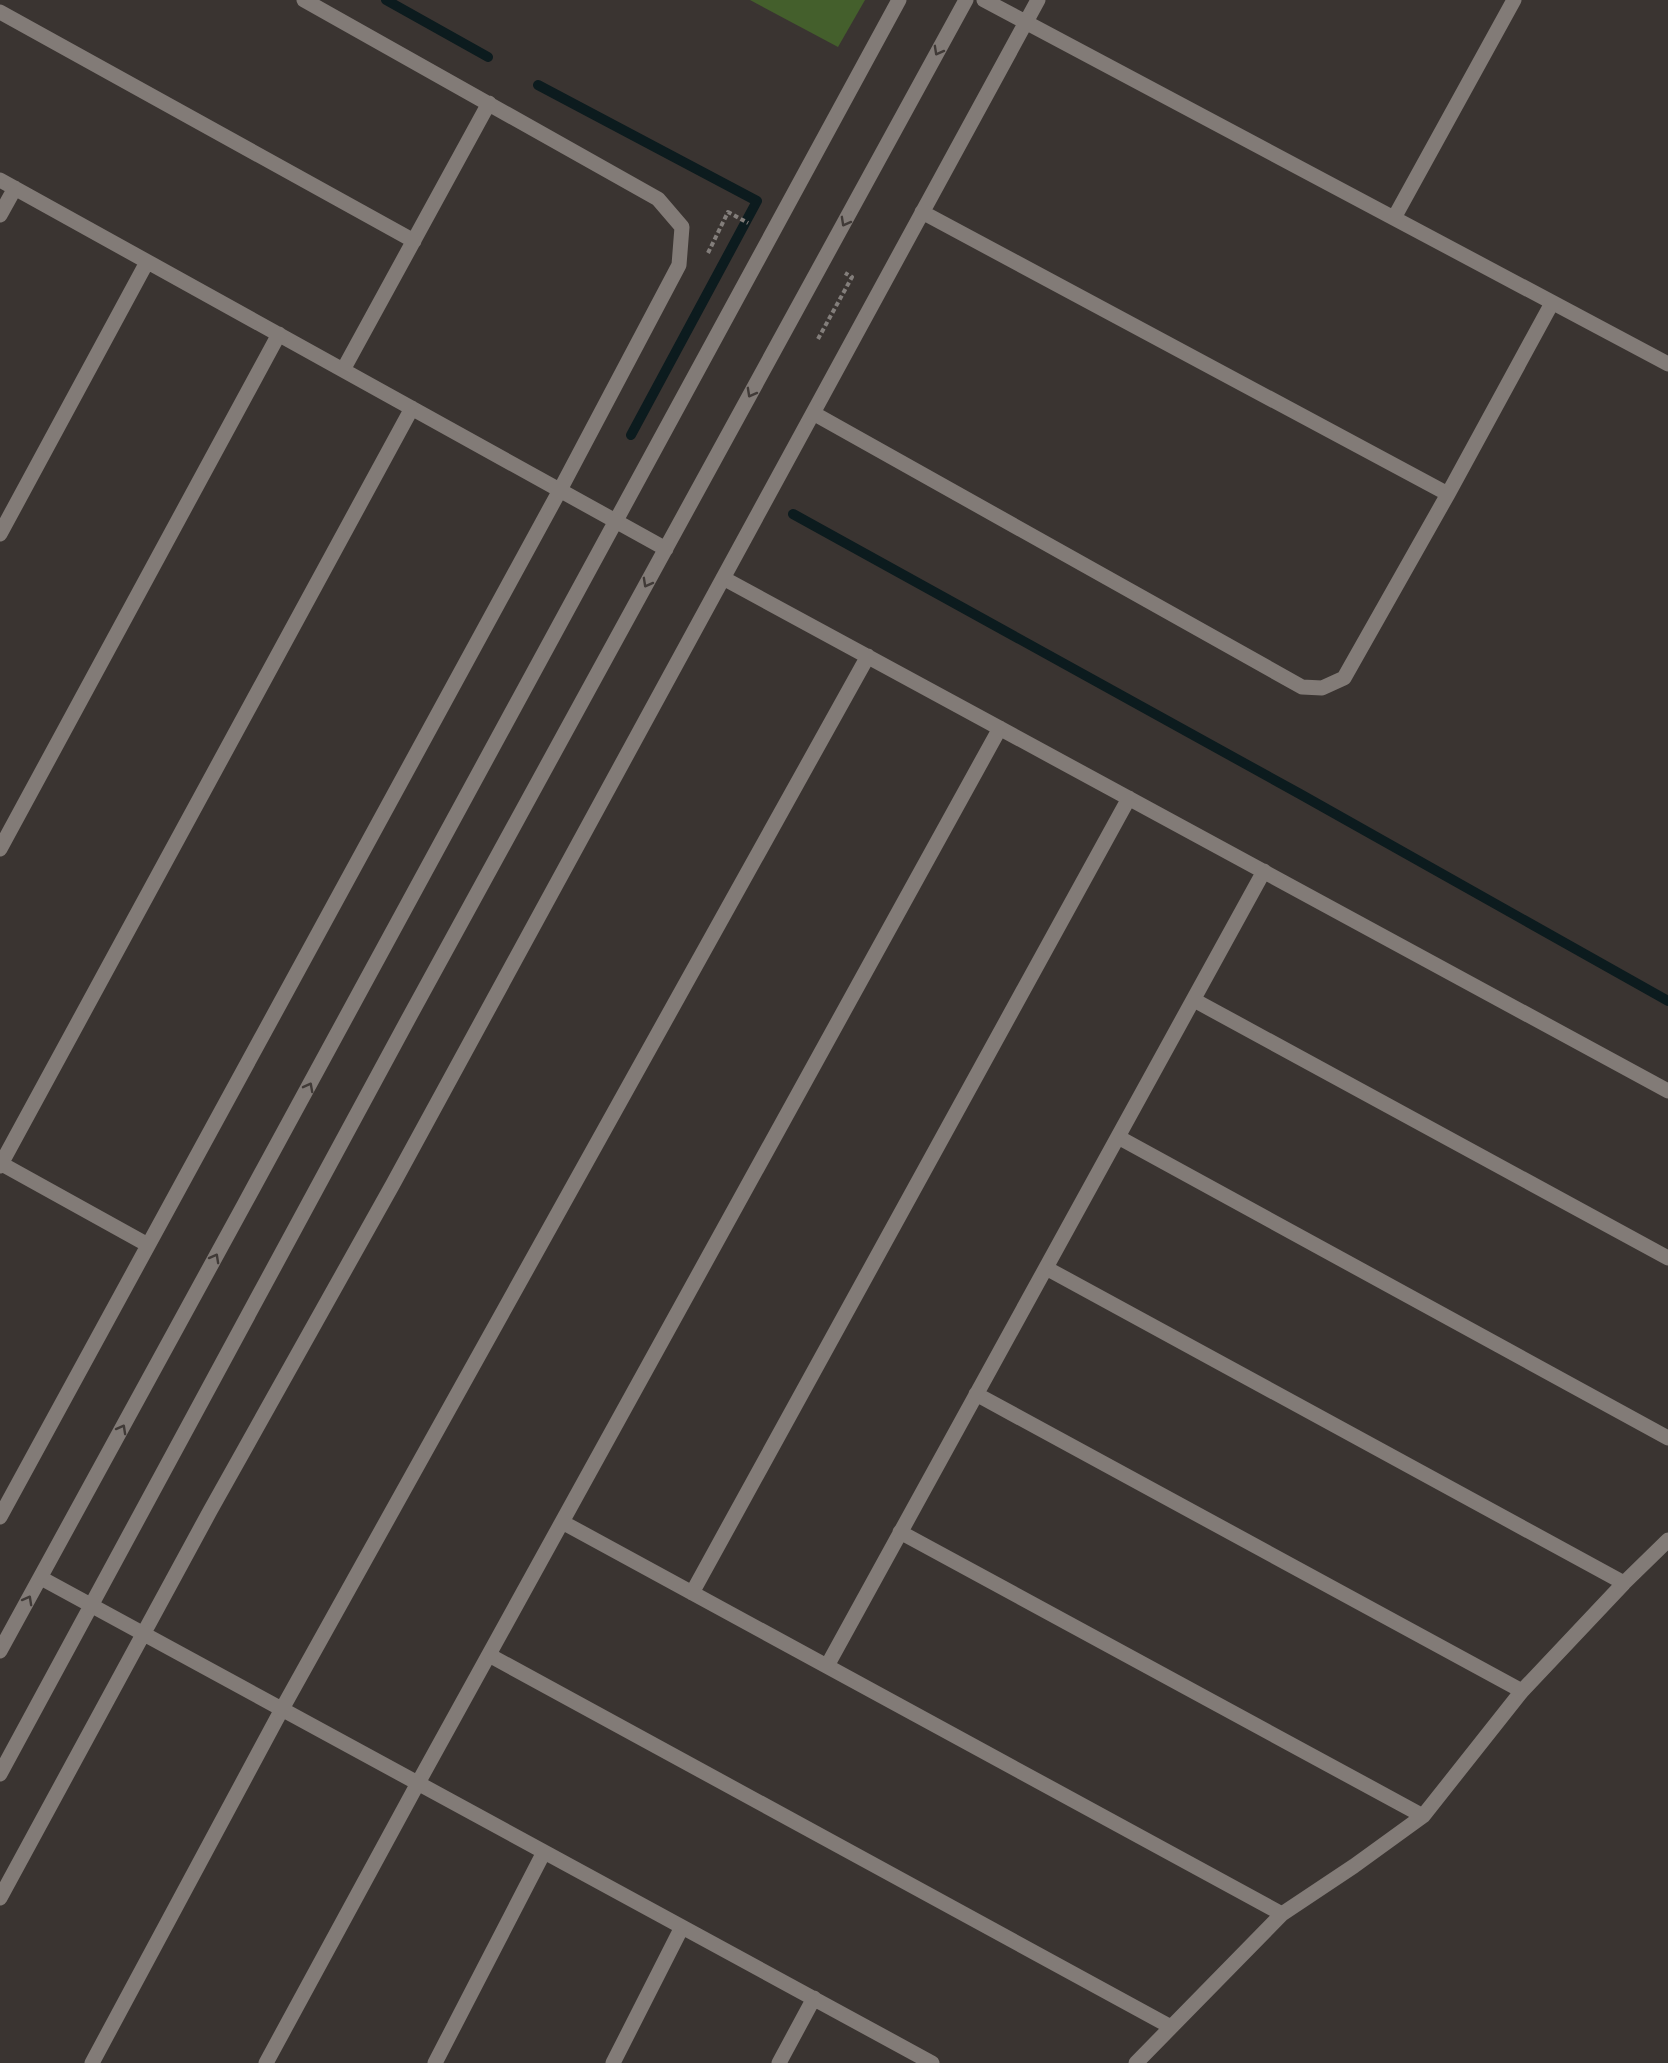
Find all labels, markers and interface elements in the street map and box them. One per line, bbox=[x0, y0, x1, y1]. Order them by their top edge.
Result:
one-way arrow bbox=[934, 45, 945, 56]
one-way arrow bbox=[841, 216, 852, 227]
one-way arrow bbox=[747, 387, 758, 398]
one-way arrow bbox=[643, 577, 654, 587]
one-way arrow bbox=[302, 1083, 313, 1093]
one-way arrow bbox=[208, 1254, 219, 1264]
one-way arrow bbox=[115, 1425, 126, 1435]
one-way arrow bbox=[21, 1596, 32, 1606]

